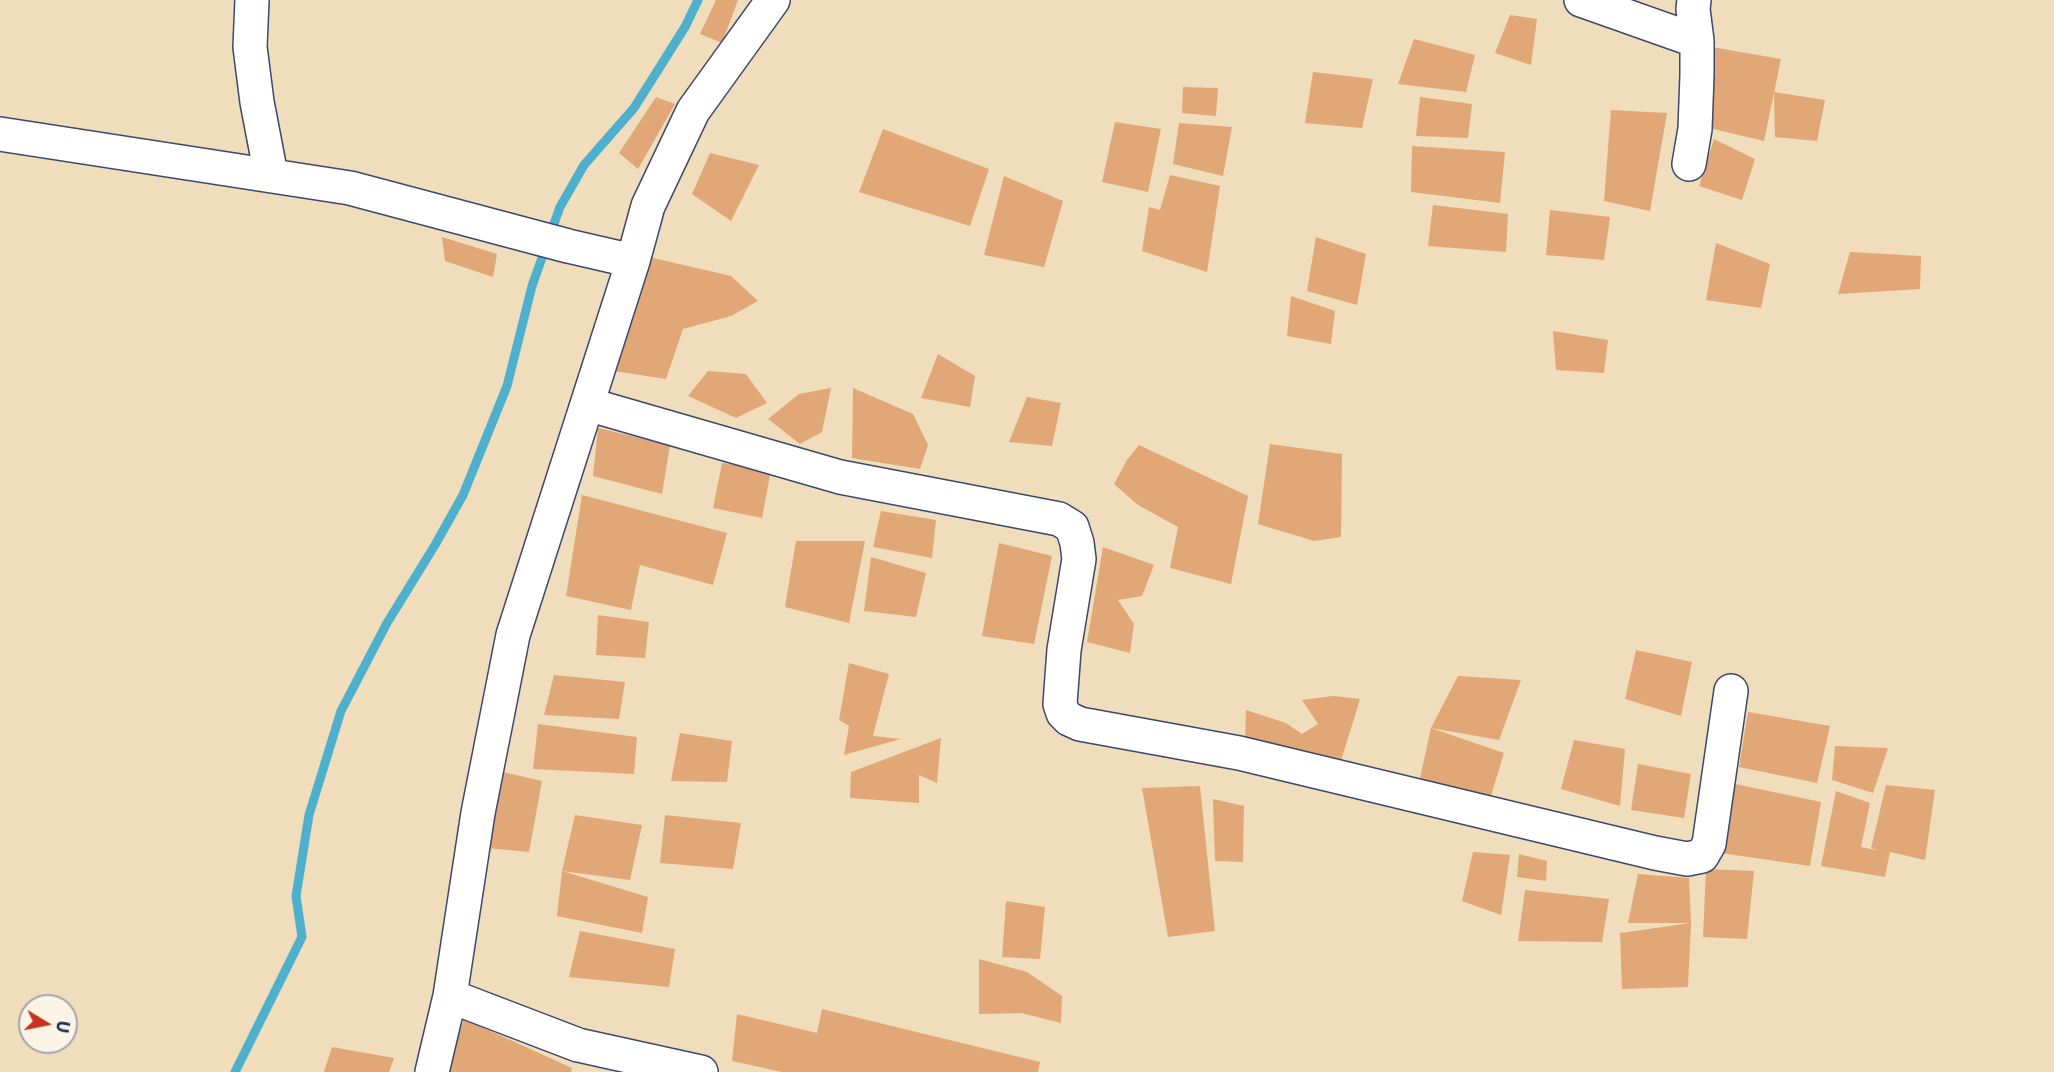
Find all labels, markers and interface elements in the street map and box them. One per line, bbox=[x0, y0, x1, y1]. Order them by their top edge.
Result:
north arrow bbox=[18, 994, 78, 1054]
text: U bbox=[51, 1019, 77, 1035]

